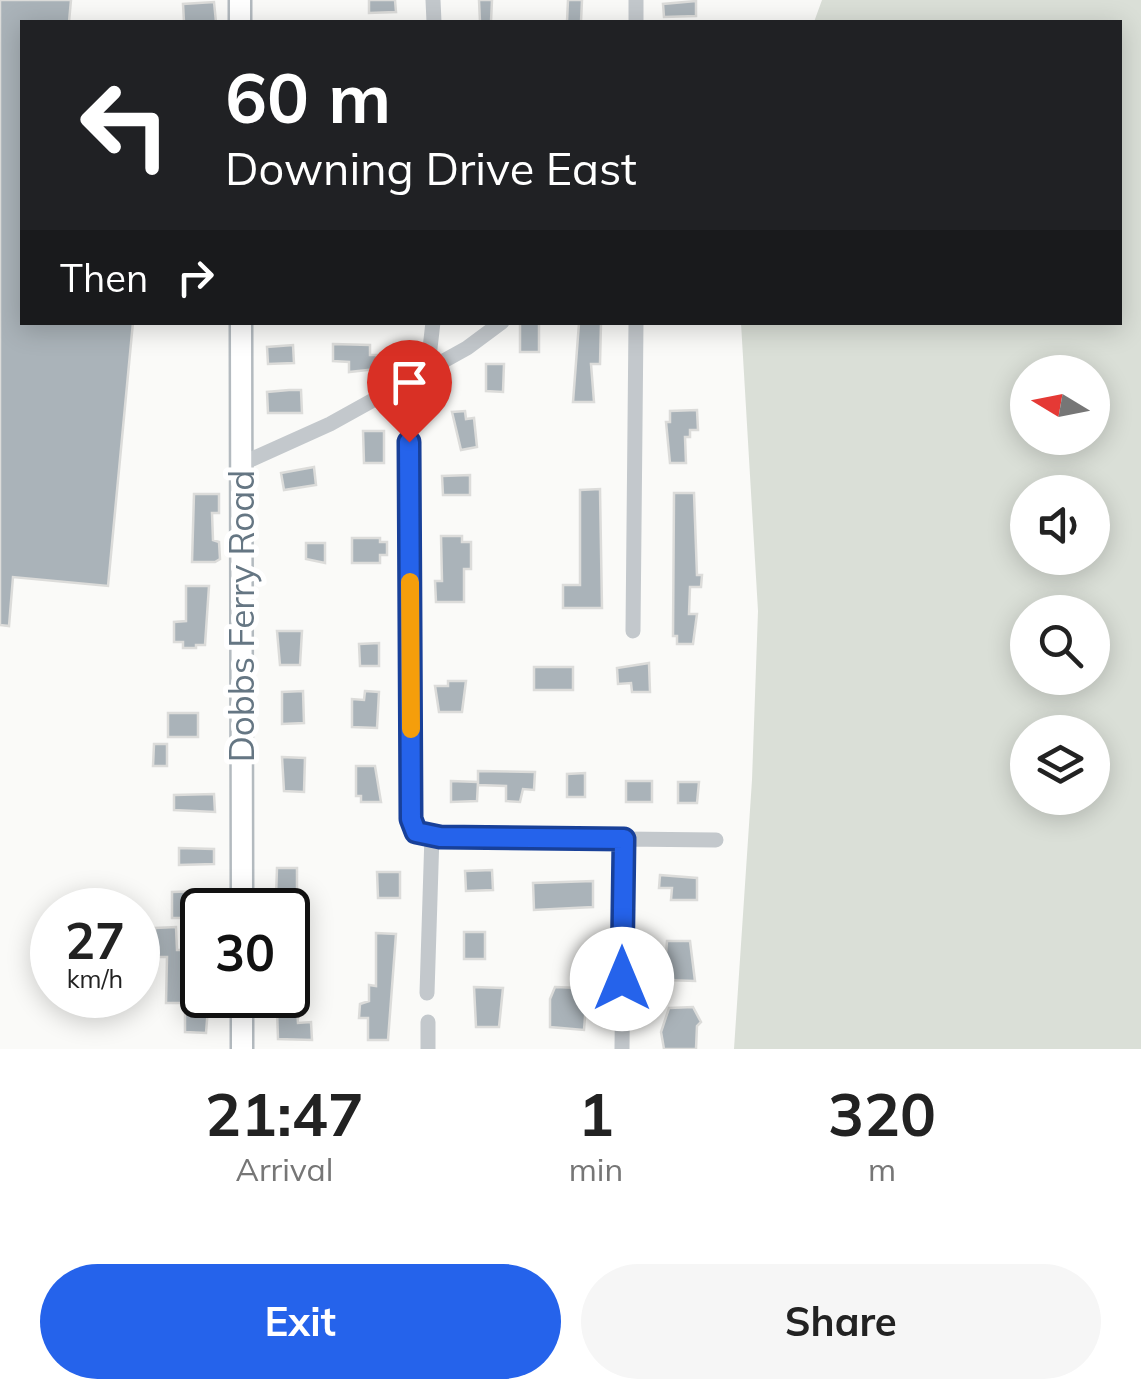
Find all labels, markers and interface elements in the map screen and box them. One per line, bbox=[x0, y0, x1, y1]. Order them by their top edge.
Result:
text: 60 m bbox=[225, 53, 391, 141]
icon: left bbox=[60, 60, 190, 190]
text: Downing Drive East bbox=[225, 140, 637, 196]
icon: right bbox=[168, 250, 223, 305]
text: Then bbox=[60, 254, 148, 302]
pin bbox=[367, 340, 452, 443]
icon: arrive bbox=[382, 355, 437, 410]
north arrow bbox=[1010, 355, 1110, 455]
map controls bbox=[1010, 355, 1110, 815]
street label: Dobbs Ferry Road bbox=[219, 470, 263, 762]
button: sound bbox=[1010, 475, 1110, 575]
button: search bbox=[1010, 595, 1110, 695]
button: layers bbox=[1010, 715, 1110, 815]
speed limit sign: 30 bbox=[180, 888, 310, 1018]
text: 27 bbox=[65, 909, 125, 972]
position arrow bbox=[570, 927, 674, 1031]
text: km/h bbox=[67, 963, 123, 994]
text: 21:47 bbox=[205, 1076, 364, 1151]
text: 1 bbox=[578, 1076, 614, 1151]
text: 320 bbox=[828, 1076, 936, 1151]
text: Arrival bbox=[235, 1149, 333, 1189]
text: min bbox=[569, 1149, 623, 1189]
text: m bbox=[868, 1149, 896, 1189]
button: Exit bbox=[40, 1264, 561, 1379]
button: Share bbox=[581, 1264, 1101, 1379]

